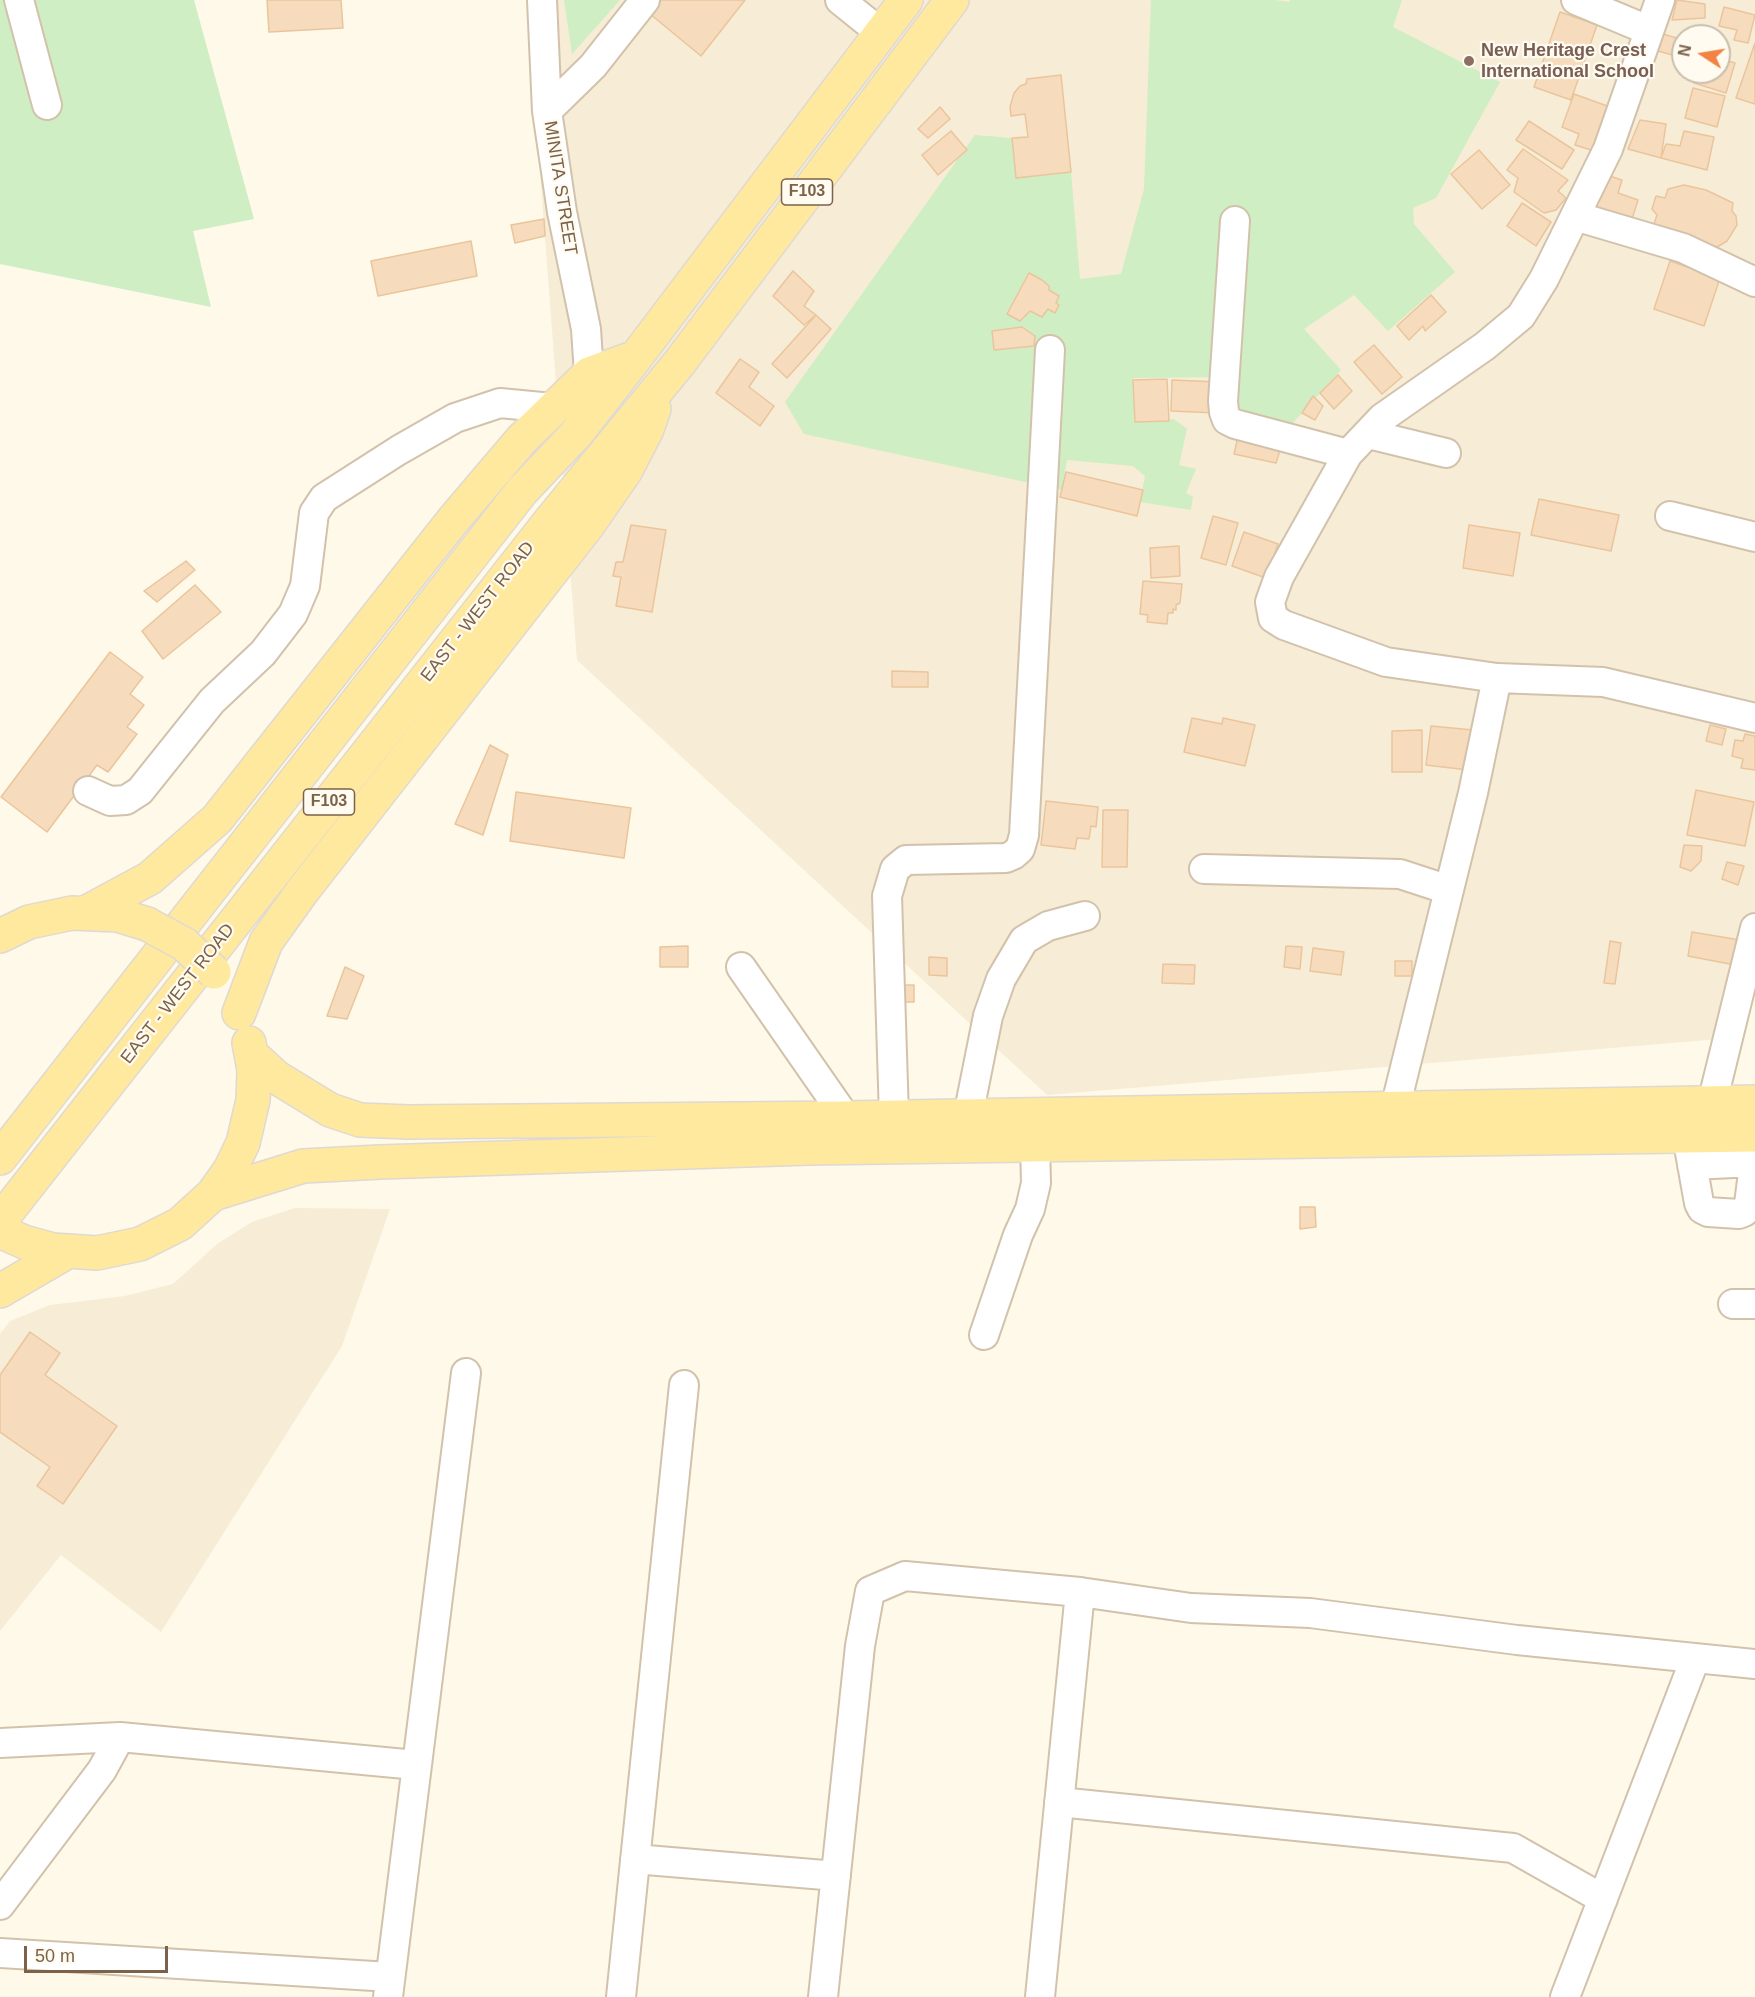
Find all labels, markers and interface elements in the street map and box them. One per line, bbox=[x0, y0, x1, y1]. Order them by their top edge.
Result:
north arrow bbox=[1671, 24, 1731, 84]
place label: New Heritage Crest International School bbox=[1481, 40, 1654, 82]
text: N bbox=[1675, 43, 1694, 58]
marker: New Heritage Crest International School bbox=[1462, 54, 1476, 68]
street label: MINITA STREET bbox=[539, 119, 581, 257]
road number: F103 bbox=[782, 179, 832, 205]
street label: EAST - WEST ROAD bbox=[417, 538, 539, 686]
road number: F103 bbox=[304, 789, 354, 815]
street label: EAST - WEST ROAD bbox=[117, 920, 239, 1068]
scale bar bbox=[27, 1934, 171, 1972]
text: 50 m bbox=[35, 1946, 75, 1966]

